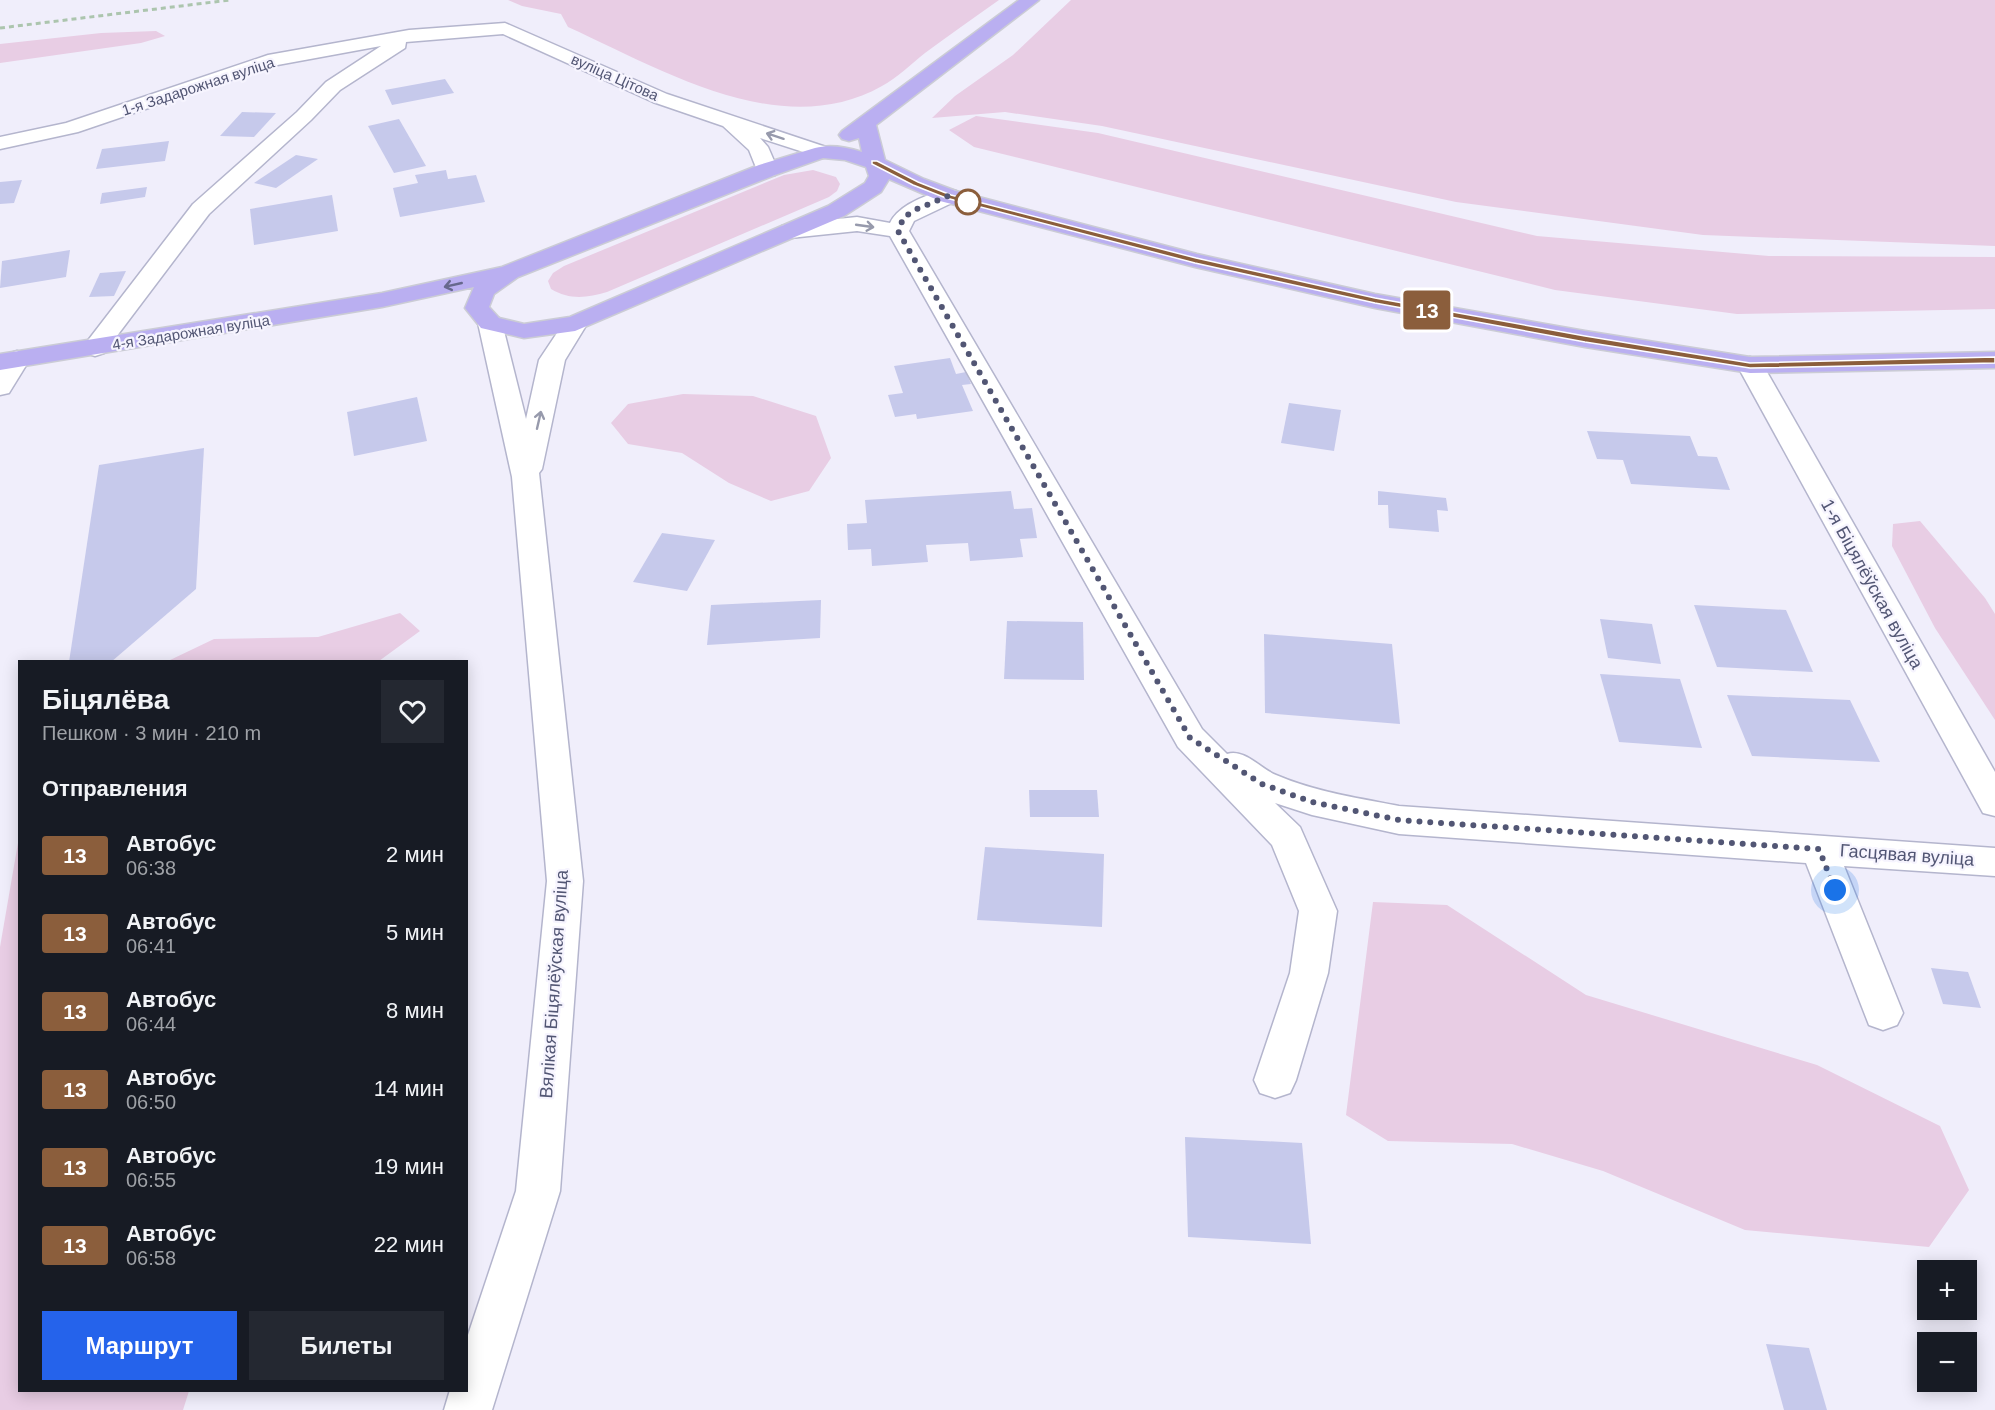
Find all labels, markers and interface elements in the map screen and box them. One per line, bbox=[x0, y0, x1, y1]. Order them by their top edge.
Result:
street label: вуліца Цітова bbox=[569, 50, 662, 104]
street label: 1-я Задарожная вуліца bbox=[120, 53, 277, 119]
one-way arrow bbox=[766, 130, 785, 141]
unlabelled marker bbox=[955, 189, 981, 215]
one-way arrow bbox=[854, 220, 874, 231]
one-way arrow bbox=[444, 279, 463, 291]
line badge: 13 bbox=[1400, 290, 1454, 330]
text: 13 bbox=[1415, 299, 1439, 322]
street label: 4-я Задарожная вуліца bbox=[111, 311, 272, 353]
one-way arrow bbox=[534, 410, 545, 430]
street label: 1-я Біцялёўская вуліца bbox=[1817, 496, 1927, 673]
button: heart bbox=[381, 680, 444, 743]
text: Біцялёва bbox=[42, 684, 169, 715]
text: Пешком · 3 мин · 210 m bbox=[42, 722, 261, 744]
text: Отправления bbox=[42, 776, 188, 801]
text: Автобус bbox=[126, 831, 216, 856]
street label: Гасцявая вуліца bbox=[1839, 840, 1976, 870]
text: 2 мин bbox=[386, 842, 444, 867]
text: 13 bbox=[63, 844, 87, 867]
text: 06:38 bbox=[126, 857, 176, 879]
street label: Вялікая Біцялёўская вуліца bbox=[536, 868, 572, 1099]
your location bbox=[1820, 875, 1850, 905]
text: Автобус bbox=[126, 909, 216, 934]
text: 5 мин bbox=[386, 920, 444, 945]
text: 13 bbox=[63, 922, 87, 945]
text: 06:41 bbox=[126, 935, 176, 957]
text: Автобус bbox=[126, 987, 216, 1012]
text: 8 мин bbox=[386, 998, 444, 1023]
text: 13 bbox=[63, 1000, 87, 1023]
text: 06:44 bbox=[126, 1013, 176, 1035]
text: Автобус bbox=[126, 1065, 216, 1090]
text: 14 мин bbox=[374, 1076, 444, 1101]
text: 13 bbox=[63, 1078, 87, 1101]
text: 06:50 bbox=[126, 1091, 176, 1113]
text: Автобус bbox=[126, 1143, 216, 1168]
text: 19 мин bbox=[374, 1154, 444, 1179]
text: 13 bbox=[63, 1156, 87, 1179]
text: 06:55 bbox=[126, 1169, 176, 1191]
text: Автобус bbox=[126, 1221, 216, 1246]
text: 22 мин bbox=[374, 1232, 444, 1257]
text: 13 bbox=[63, 1234, 87, 1257]
text: 06:58 bbox=[126, 1247, 176, 1269]
map controls bbox=[1917, 1260, 1977, 1392]
button: + bbox=[1917, 1260, 1977, 1320]
button: Маршрут bbox=[42, 1311, 237, 1380]
button: Билеты bbox=[249, 1311, 444, 1380]
button: − bbox=[1917, 1332, 1977, 1392]

